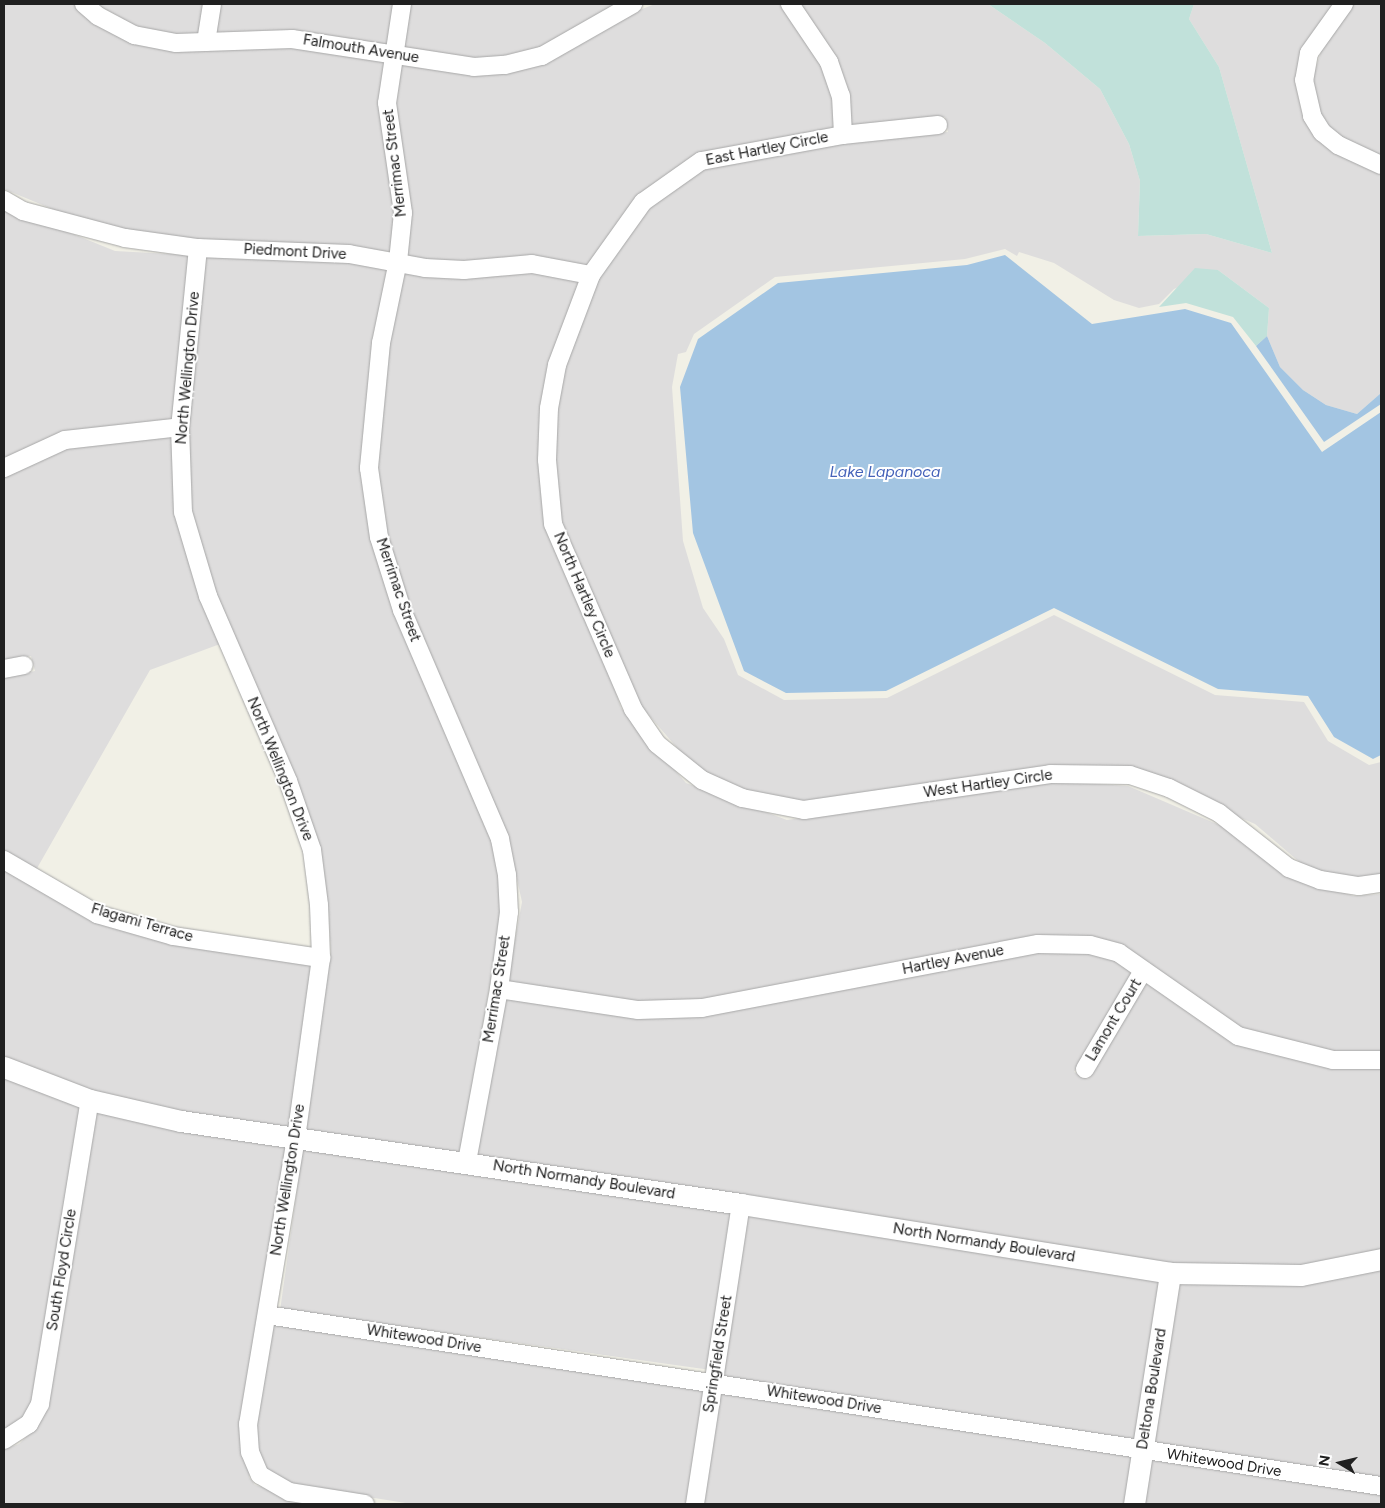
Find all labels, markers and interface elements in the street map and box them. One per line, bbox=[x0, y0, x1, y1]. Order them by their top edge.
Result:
street label: Falmouth Avenue bbox=[302, 31, 420, 67]
street label: Merrimac Street bbox=[379, 108, 411, 218]
street label: East Hartley Circle bbox=[704, 128, 830, 170]
street label: Piedmont Drive bbox=[243, 240, 347, 264]
street label: North Wellington Drive bbox=[172, 291, 204, 445]
water label: Lake Lapanoca bbox=[830, 462, 940, 482]
street label: North Hartley Circle bbox=[549, 530, 619, 660]
street label: Merrimac Street bbox=[372, 536, 424, 644]
street label: North Wellington Drive bbox=[243, 694, 317, 844]
street label: West Hartley Circle bbox=[922, 766, 1054, 802]
street label: Flagami Terrace bbox=[89, 900, 195, 946]
street label: Merrimac Street bbox=[480, 934, 514, 1044]
street label: Hartley Avenue bbox=[901, 941, 1005, 979]
street label: Lamont Court bbox=[1082, 975, 1146, 1065]
street label: North Wellington Drive bbox=[267, 1103, 309, 1257]
street label: North Normandy Boulevard bbox=[492, 1157, 676, 1203]
street label: South Floyd Circle bbox=[43, 1208, 81, 1332]
street label: North Normandy Boulevard bbox=[892, 1220, 1076, 1266]
street label: Springfield Street bbox=[700, 1294, 736, 1414]
street label: Whitewood Drive bbox=[365, 1321, 483, 1357]
street label: Deltona Boulevard bbox=[1134, 1327, 1170, 1451]
street label: Whitewood Drive bbox=[765, 1382, 883, 1418]
north arrow bbox=[1315, 1438, 1365, 1488]
street label: Whitewood Drive bbox=[1165, 1445, 1283, 1481]
text: N bbox=[1315, 1454, 1334, 1467]

